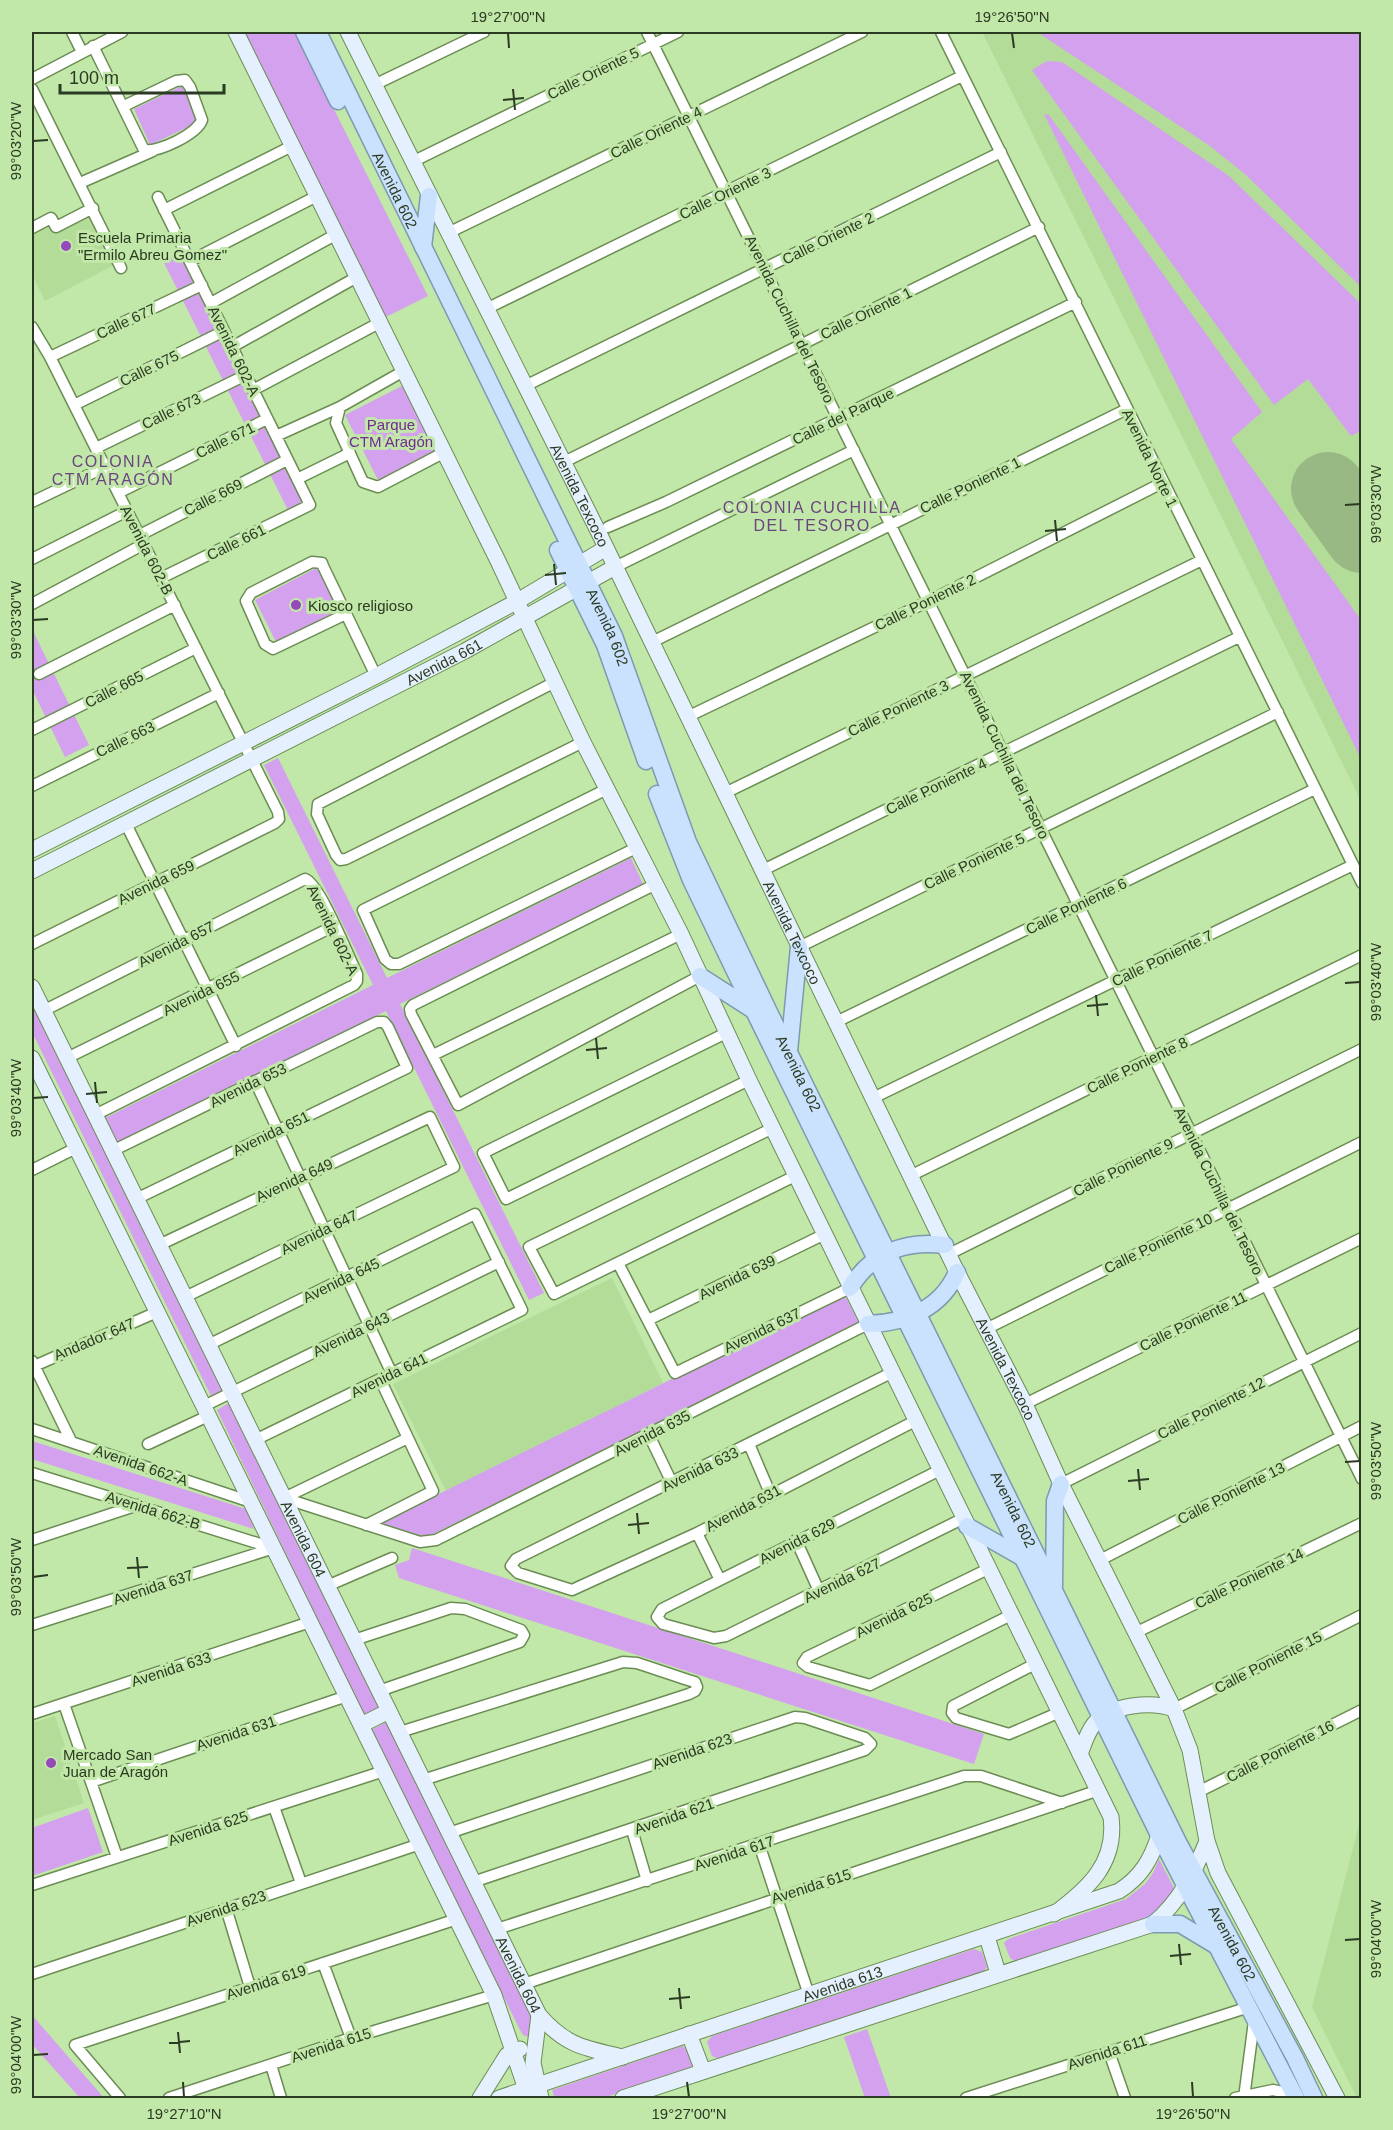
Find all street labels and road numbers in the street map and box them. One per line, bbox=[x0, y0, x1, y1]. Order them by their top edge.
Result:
street label: Calle Oriente 5 bbox=[544, 43, 642, 103]
street label: Calle Oriente 4 bbox=[607, 102, 705, 162]
street label: Avenida 602 bbox=[370, 149, 421, 231]
street label: Calle Oriente 3 bbox=[676, 163, 774, 223]
street label: Calle Oriente 2 bbox=[779, 208, 877, 268]
street label: Avenida Cuchilla del Tesoro bbox=[742, 232, 838, 406]
street label: Calle Oriente 1 bbox=[817, 283, 915, 343]
street label: Calle 677 bbox=[94, 300, 158, 342]
street label: Avenida 602-A bbox=[205, 303, 263, 399]
street label: Calle 675 bbox=[117, 346, 181, 390]
street label: Calle del Parque bbox=[789, 384, 897, 448]
street label: Calle 673 bbox=[139, 389, 203, 433]
street label: Avenida Norte 1 bbox=[1119, 406, 1181, 510]
street label: Calle 671 bbox=[193, 418, 257, 462]
street label: Avenida Texcoco bbox=[547, 441, 613, 549]
street label: Calle Poniente 1 bbox=[917, 453, 1023, 517]
street label: Calle 669 bbox=[181, 475, 245, 519]
street label: Avenida 602-B bbox=[117, 502, 177, 598]
street label: Calle 661 bbox=[204, 520, 268, 564]
street label: Calle Poniente 2 bbox=[872, 570, 978, 634]
street label: Avenida 602 bbox=[583, 585, 632, 668]
street label: Avenida 661 bbox=[403, 635, 485, 688]
street label: Calle 665 bbox=[82, 667, 146, 711]
street label: Avenida Cuchilla del Tesoro bbox=[957, 668, 1053, 842]
street label: Calle Poniente 3 bbox=[845, 676, 951, 740]
street label: Calle 663 bbox=[93, 717, 157, 761]
street label: Calle Poniente 4 bbox=[883, 754, 989, 818]
street label: Calle Poniente 5 bbox=[921, 829, 1027, 893]
street label: Avenida 659 bbox=[115, 856, 197, 908]
street label: Calle Poniente 6 bbox=[1023, 874, 1129, 938]
street label: Avenida Texcoco bbox=[760, 878, 825, 987]
street label: Avenida 602-A bbox=[304, 882, 362, 978]
street label: Avenida 657 bbox=[135, 918, 217, 970]
street label: Calle Poniente 7 bbox=[1109, 926, 1215, 990]
street label: Avenida 655 bbox=[160, 967, 242, 1019]
street label: Avenida 602 bbox=[773, 1032, 825, 1114]
street label: Calle Poniente 8 bbox=[1084, 1033, 1190, 1097]
street label: Avenida 653 bbox=[207, 1059, 289, 1111]
street label: Avenida Cuchilla del Tesoro bbox=[1171, 1104, 1267, 1278]
street label: Avenida 651 bbox=[230, 1107, 312, 1159]
street label: Calle Poniente 9 bbox=[1070, 1134, 1176, 1200]
street label: Avenida 649 bbox=[253, 1155, 335, 1205]
street label: Avenida 647 bbox=[278, 1206, 360, 1258]
street label: Calle Poniente 10 bbox=[1101, 1209, 1215, 1277]
street label: Avenida 639 bbox=[696, 1251, 778, 1303]
street label: Avenida 645 bbox=[300, 1254, 382, 1306]
street label: Calle Poniente 11 bbox=[1137, 1288, 1249, 1354]
street label: Avenida 637 bbox=[721, 1304, 803, 1356]
street label: Avenida 643 bbox=[310, 1308, 392, 1360]
street label: Andador 647 bbox=[51, 1314, 137, 1364]
street label: Avenida Texcoco bbox=[973, 1314, 1040, 1422]
street label: Avenida 641 bbox=[348, 1349, 430, 1401]
street label: Calle Poniente 12 bbox=[1154, 1374, 1268, 1442]
street label: Avenida 635 bbox=[611, 1407, 693, 1459]
street label: Avenida 662-A bbox=[92, 1441, 190, 1489]
street label: Avenida 633 bbox=[659, 1443, 741, 1495]
street label: Calle Poniente 13 bbox=[1174, 1459, 1288, 1527]
street label: Avenida 602 bbox=[988, 1468, 1040, 1550]
street label: Avenida 631 bbox=[702, 1481, 784, 1535]
street label: Avenida 662-B bbox=[104, 1488, 202, 1532]
street label: Avenida 604 bbox=[278, 1498, 330, 1580]
street label: Avenida 629 bbox=[756, 1515, 838, 1567]
street label: Calle Poniente 14 bbox=[1192, 1544, 1306, 1612]
street label: Avenida 627 bbox=[801, 1554, 883, 1606]
street label: Avenida 637 bbox=[111, 1566, 195, 1608]
street label: Avenida 625 bbox=[853, 1589, 935, 1641]
street label: Calle Poniente 15 bbox=[1211, 1628, 1325, 1696]
street label: Avenida 633 bbox=[129, 1648, 213, 1690]
street label: Avenida 631 bbox=[194, 1712, 278, 1754]
street label: Calle Poniente 16 bbox=[1223, 1717, 1337, 1785]
street label: Avenida 623 bbox=[650, 1729, 734, 1773]
street label: Avenida 621 bbox=[632, 1794, 716, 1838]
street label: Avenida 625 bbox=[166, 1807, 250, 1849]
street label: Avenida 617 bbox=[692, 1832, 776, 1874]
street label: Avenida 615 bbox=[769, 1865, 853, 1907]
street label: Avenida 623 bbox=[184, 1886, 268, 1930]
street label: Avenida 602 bbox=[1205, 1902, 1260, 1984]
street label: Avenida 604 bbox=[493, 1933, 545, 2015]
street label: Avenida 619 bbox=[224, 1961, 308, 2003]
street label: Avenida 613 bbox=[800, 1962, 884, 2005]
street label: Avenida 615 bbox=[289, 2024, 373, 2066]
street label: Avenida 611 bbox=[1065, 2031, 1149, 2073]

